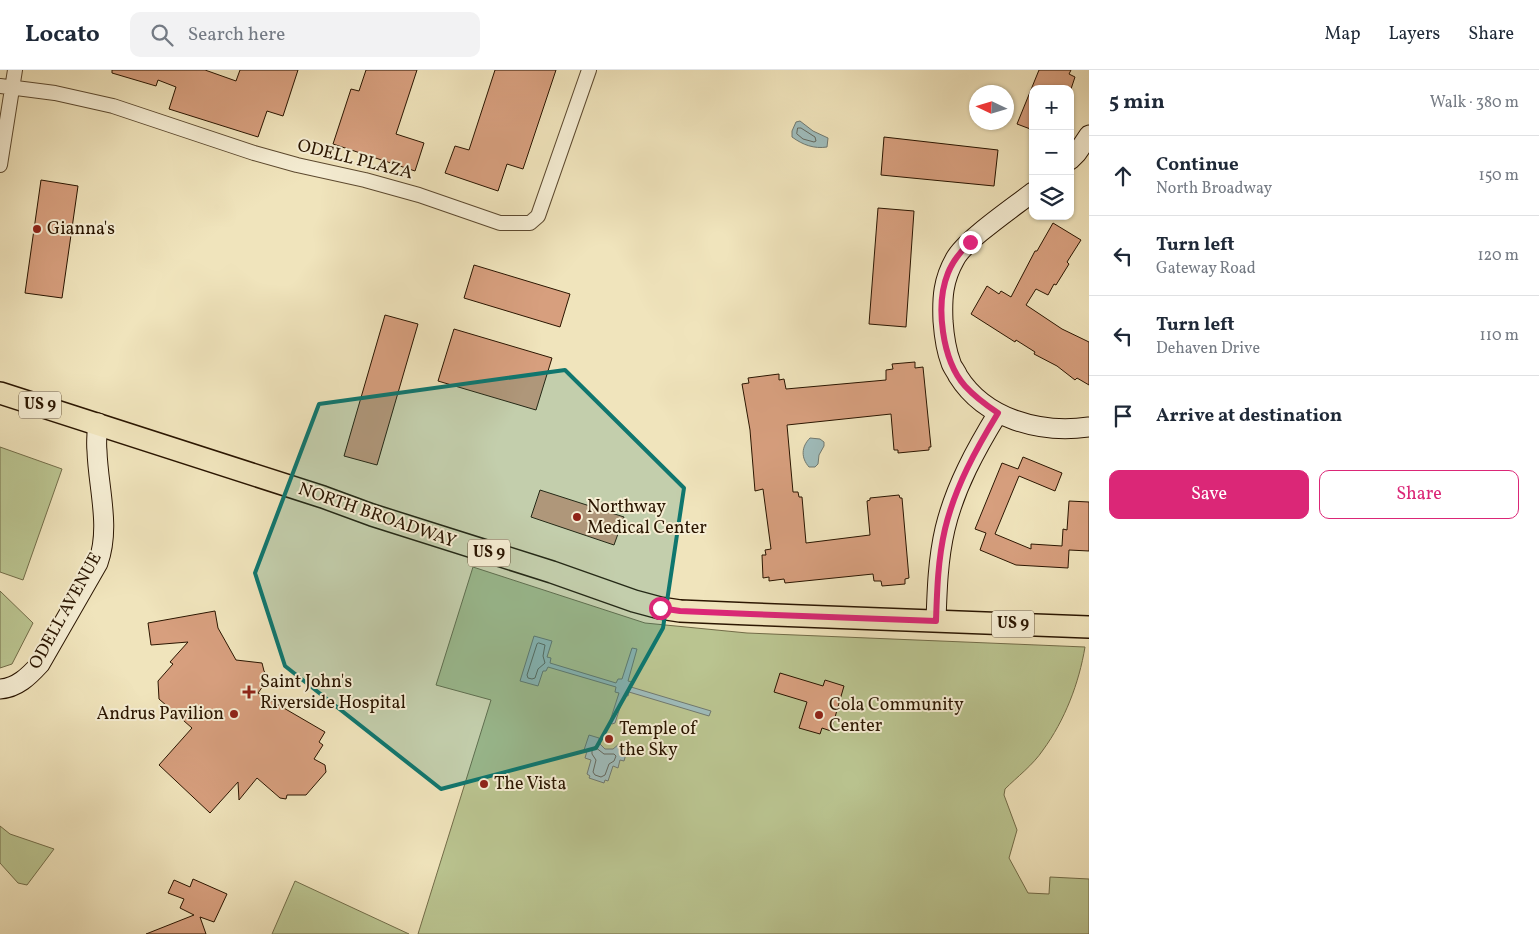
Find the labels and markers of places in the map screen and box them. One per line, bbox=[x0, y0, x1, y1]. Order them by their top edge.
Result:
place label: Gianna's bbox=[47, 217, 115, 242]
marker: Gianna's bbox=[31, 223, 43, 235]
place label: Northway Medical Center bbox=[587, 495, 707, 541]
marker: Northway Medical Center bbox=[571, 511, 583, 523]
place label: Saint John's Riverside Hospital bbox=[260, 670, 406, 716]
marker: Saint John's Riverside Hospital bbox=[242, 685, 256, 699]
place label: Cola Community Center bbox=[829, 693, 964, 739]
place label: Andrus Pavilion bbox=[97, 702, 224, 727]
marker: Andrus Pavilion bbox=[228, 708, 240, 720]
marker: Cola Community Center bbox=[813, 709, 825, 721]
place label: Temple of the Sky bbox=[619, 717, 698, 763]
marker: Temple of the Sky bbox=[603, 733, 615, 745]
place label: The Vista bbox=[494, 772, 566, 797]
marker: The Vista bbox=[478, 778, 490, 790]

